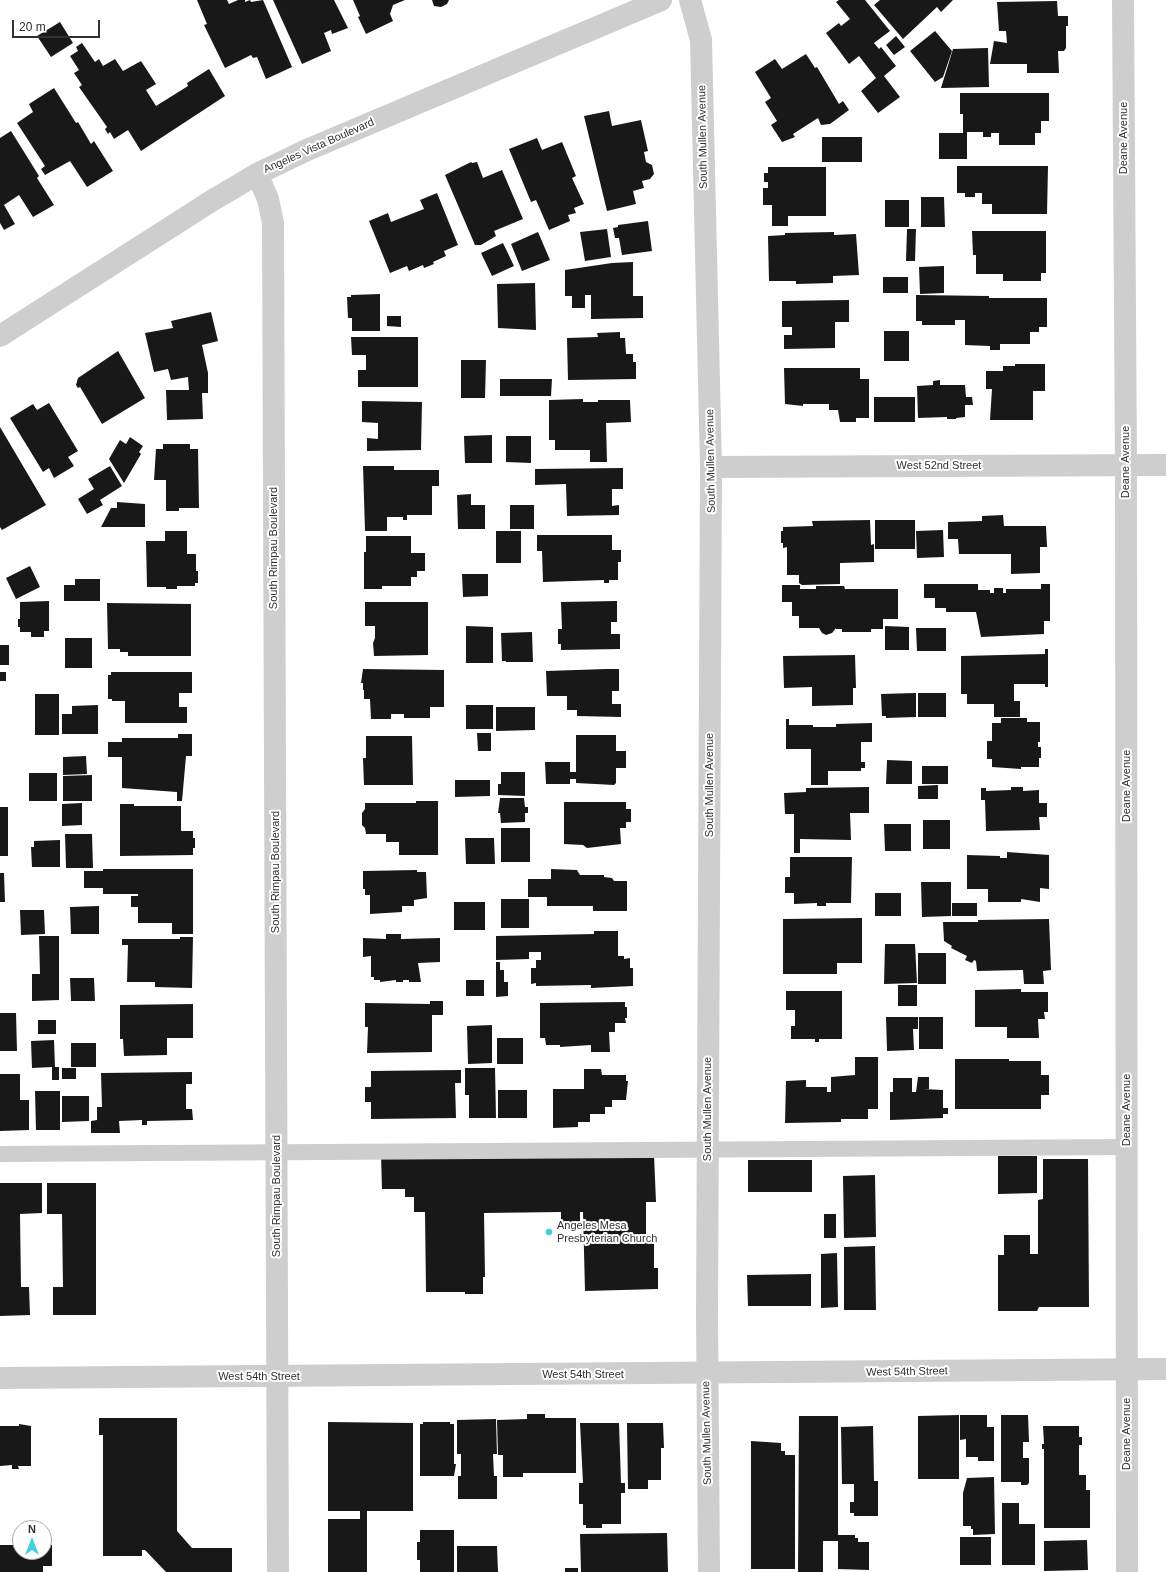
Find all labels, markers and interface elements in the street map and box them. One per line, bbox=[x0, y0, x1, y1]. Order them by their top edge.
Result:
scale bar bbox=[14, 12, 102, 38]
text: 20 m bbox=[19, 20, 46, 34]
street label: South Mullen Avenue bbox=[695, 85, 711, 189]
street label: Deane Avenue bbox=[1117, 102, 1131, 174]
street label: Angeles Vista Boulevard bbox=[262, 116, 376, 176]
street label: South Mullen Avenue bbox=[703, 409, 719, 513]
street label: Deane Avenue bbox=[1119, 426, 1133, 498]
street label: West 52nd Street bbox=[897, 459, 981, 473]
street label: South Rimpau Boulevard bbox=[267, 487, 281, 609]
street label: South Mullen Avenue bbox=[703, 733, 717, 837]
street label: Deane Avenue bbox=[1120, 750, 1134, 822]
street label: South Rimpau Boulevard bbox=[269, 811, 283, 933]
street label: South Mullen Avenue bbox=[701, 1057, 715, 1161]
street label: Deane Avenue bbox=[1120, 1074, 1134, 1146]
street label: South Rimpau Boulevard bbox=[270, 1135, 284, 1257]
place label: Angeles Mesa Presbyterian Church bbox=[557, 1219, 657, 1245]
marker: Angeles Mesa Presbyterian Church bbox=[544, 1227, 554, 1237]
street label: West 54th Street bbox=[866, 1365, 948, 1379]
street label: West 54th Street bbox=[542, 1368, 624, 1382]
street label: West 54th Street bbox=[218, 1370, 300, 1384]
street label: South Mullen Avenue bbox=[699, 1381, 715, 1485]
street label: Deane Avenue bbox=[1120, 1398, 1134, 1470]
north arrow bbox=[12, 1520, 52, 1560]
text: N bbox=[28, 1523, 36, 1535]

